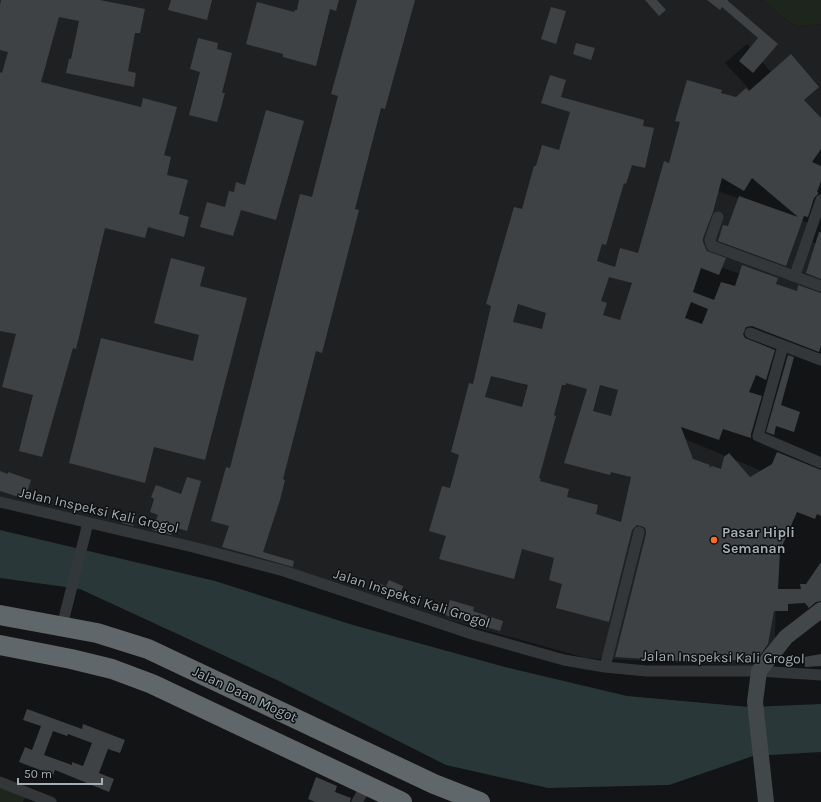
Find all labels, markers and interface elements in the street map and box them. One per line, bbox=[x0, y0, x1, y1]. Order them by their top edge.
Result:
street label: Jalan Inspeksi Kali Grogol bbox=[17, 484, 180, 537]
place label: Pasar Hipli Semanan bbox=[722, 524, 795, 557]
marker: Pasar Hipli Semanan bbox=[709, 535, 719, 545]
street label: Jalan Inspeksi Kali Grogol bbox=[331, 565, 492, 632]
street label: Jalan Inspeksi Kali Grogol bbox=[641, 648, 805, 667]
street label: Jalan Daan Mogot bbox=[190, 663, 300, 726]
scale bar bbox=[18, 760, 102, 786]
text: 50 m bbox=[24, 767, 52, 781]

